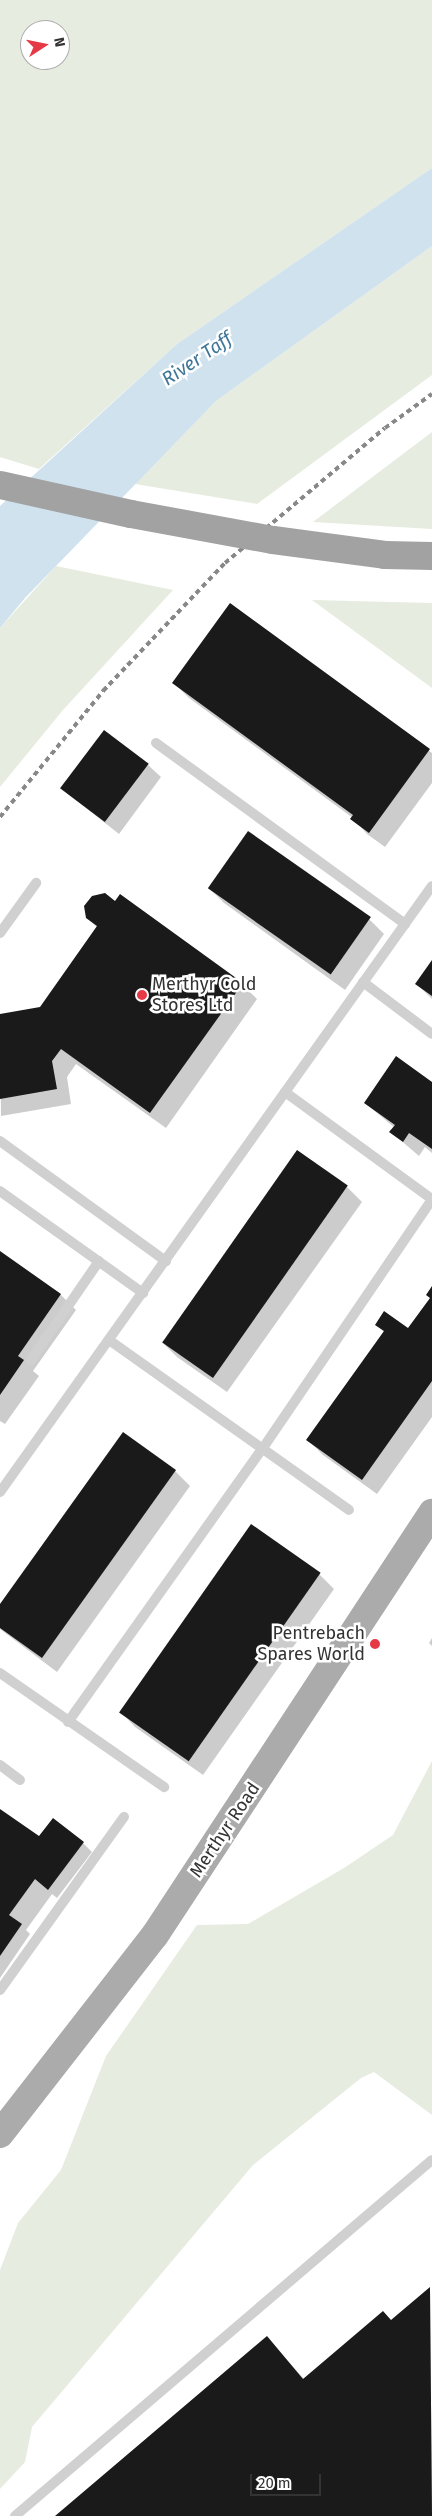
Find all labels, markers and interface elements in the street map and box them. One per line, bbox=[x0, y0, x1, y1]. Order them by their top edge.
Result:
north arrow bbox=[20, 20, 70, 70]
text: N bbox=[50, 36, 68, 48]
water label: River Taff bbox=[158, 327, 236, 391]
place label: Merthyr Cold Stores Ltd bbox=[152, 974, 256, 1016]
marker: Merthyr Cold Stores Ltd bbox=[136, 989, 148, 1001]
place label: Pentrebach Spares World bbox=[257, 1623, 365, 1666]
marker: Pentrebach Spares World bbox=[369, 1638, 381, 1650]
street label: Merthyr Road bbox=[185, 1778, 265, 1882]
scale bar bbox=[252, 2464, 323, 2496]
text: 20 m bbox=[258, 2474, 291, 2492]

